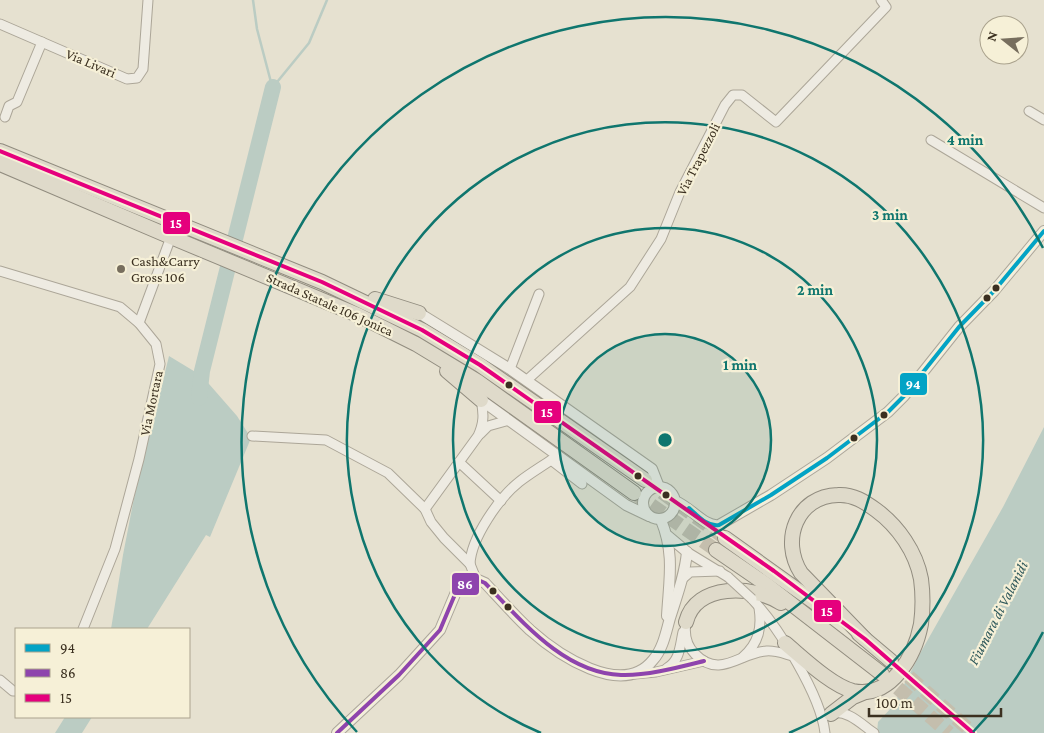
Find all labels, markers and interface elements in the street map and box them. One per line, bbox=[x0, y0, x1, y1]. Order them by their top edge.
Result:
north arrow bbox=[979, 15, 1029, 65]
text: N bbox=[983, 29, 1001, 43]
street label: Via Livari bbox=[64, 45, 119, 81]
street label: Via Trapezzoli bbox=[673, 120, 723, 198]
text: 4 min bbox=[947, 132, 984, 148]
text: 3 min bbox=[872, 207, 908, 223]
line badge: 15 bbox=[162, 211, 191, 235]
text: 15 bbox=[170, 215, 182, 231]
place label: Cash&Carry Gross 106 bbox=[131, 253, 200, 285]
marker: Cash&Carry Gross 106 bbox=[115, 263, 127, 275]
street label: Strada Statale 106 Jonica bbox=[264, 269, 396, 339]
text: 2 min bbox=[797, 282, 833, 298]
unlabelled marker bbox=[991, 283, 1001, 293]
unlabelled marker bbox=[982, 293, 992, 303]
text: 1 min bbox=[723, 357, 757, 373]
street label: Via Mortara bbox=[136, 368, 166, 437]
line badge: 94 bbox=[899, 372, 928, 396]
text: 94 bbox=[906, 376, 921, 392]
unlabelled marker bbox=[504, 380, 514, 390]
line badge: 15 bbox=[533, 400, 562, 424]
text: 15 bbox=[541, 404, 553, 420]
unlabelled marker bbox=[879, 410, 889, 420]
centre of rings bbox=[656, 431, 674, 449]
unlabelled marker bbox=[849, 433, 859, 443]
unlabelled marker bbox=[633, 471, 643, 481]
unlabelled marker bbox=[661, 490, 671, 500]
water label: Fiumara di Valanidi bbox=[965, 558, 1031, 667]
line badge: 86 bbox=[451, 572, 480, 596]
text: 86 bbox=[457, 576, 473, 592]
unlabelled marker bbox=[488, 586, 498, 596]
line badge: 15 bbox=[813, 599, 842, 623]
unlabelled marker bbox=[503, 602, 513, 612]
text: 15 bbox=[821, 603, 833, 619]
legend bbox=[15, 628, 190, 718]
text: 94 bbox=[60, 640, 75, 656]
text: 86 bbox=[60, 665, 76, 681]
scale bar bbox=[869, 686, 1002, 718]
text: 15 bbox=[60, 690, 72, 706]
text: 100 m bbox=[876, 695, 913, 711]

